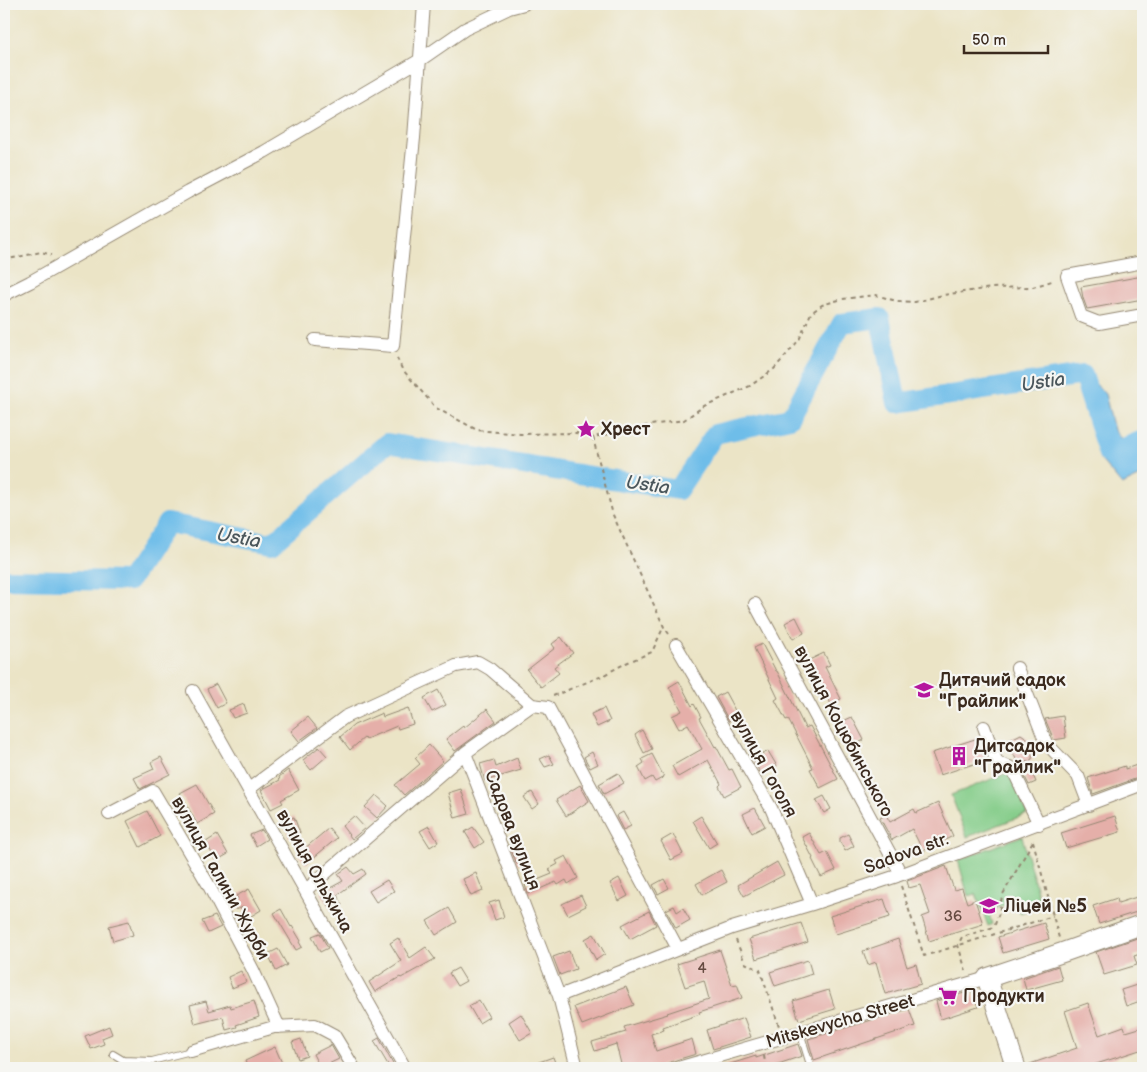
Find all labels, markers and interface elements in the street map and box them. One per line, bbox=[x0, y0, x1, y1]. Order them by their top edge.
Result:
scale bar bbox=[964, 22, 1048, 54]
text: 50 m bbox=[972, 31, 1006, 50]
water label: Ustia bbox=[1020, 368, 1067, 397]
place icon: Хрест bbox=[575, 418, 597, 440]
place label: Хрест bbox=[600, 419, 651, 440]
water label: Ustia bbox=[624, 471, 671, 500]
water label: Ustia bbox=[215, 523, 262, 554]
street label: вулиця Коцюбинського bbox=[789, 642, 898, 820]
place label: Дитячий садок "Грайлик" bbox=[939, 670, 1066, 712]
school or university icon: Дитячий садок "Грайлик" bbox=[913, 679, 935, 701]
street label: вулиця Гоголя bbox=[726, 707, 802, 821]
place label: Дитсадок "Грайлик" bbox=[974, 736, 1061, 778]
building icon: Дитсадок "Грайлик" bbox=[948, 745, 970, 767]
street label: Садова вулиця bbox=[480, 767, 545, 893]
street label: вулиця Галини Журби bbox=[167, 793, 274, 964]
street label: вулиця Ольжича bbox=[272, 806, 357, 937]
street label: Sadova str. bbox=[861, 828, 951, 878]
school or university icon: Ліцей №5 bbox=[978, 895, 1000, 917]
place label: Ліцей №5 bbox=[1003, 896, 1087, 917]
house number: 36 bbox=[944, 907, 962, 926]
house number: 4 bbox=[697, 959, 707, 978]
supermarket icon: Продукти bbox=[937, 985, 959, 1007]
place label: Продукти bbox=[963, 986, 1045, 1007]
street label: Mitskevycha Street bbox=[763, 990, 917, 1053]

